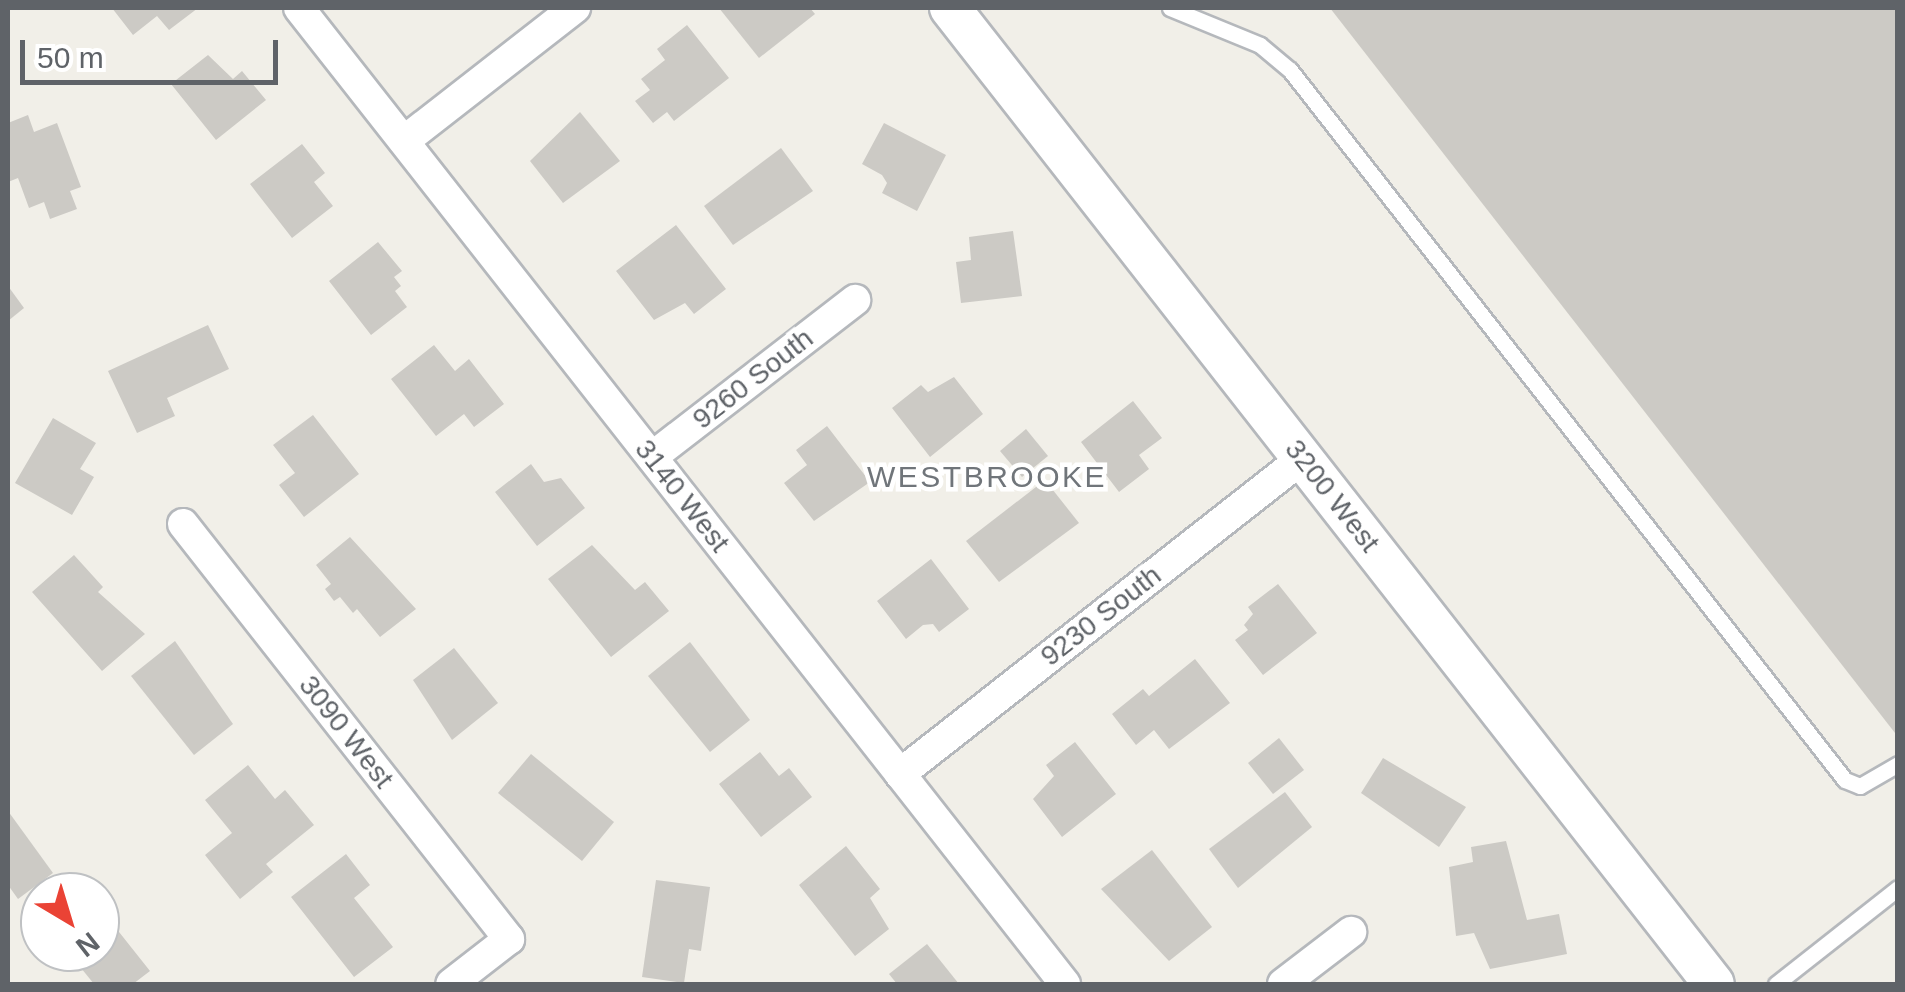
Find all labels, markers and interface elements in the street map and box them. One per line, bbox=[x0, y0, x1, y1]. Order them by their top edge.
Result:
scale bar bbox=[25, 20, 282, 82]
text: 50 m bbox=[37, 41, 104, 74]
street label: 9260 South bbox=[686, 322, 820, 436]
street label: 3140 West bbox=[628, 433, 736, 559]
street label: 3200 West bbox=[1278, 433, 1386, 559]
district label: WESTBROOKE bbox=[867, 459, 1107, 495]
street label: 9230 South bbox=[1034, 559, 1168, 673]
street label: 3090 West bbox=[292, 669, 400, 795]
north arrow bbox=[20, 872, 120, 972]
text: N bbox=[70, 926, 105, 963]

